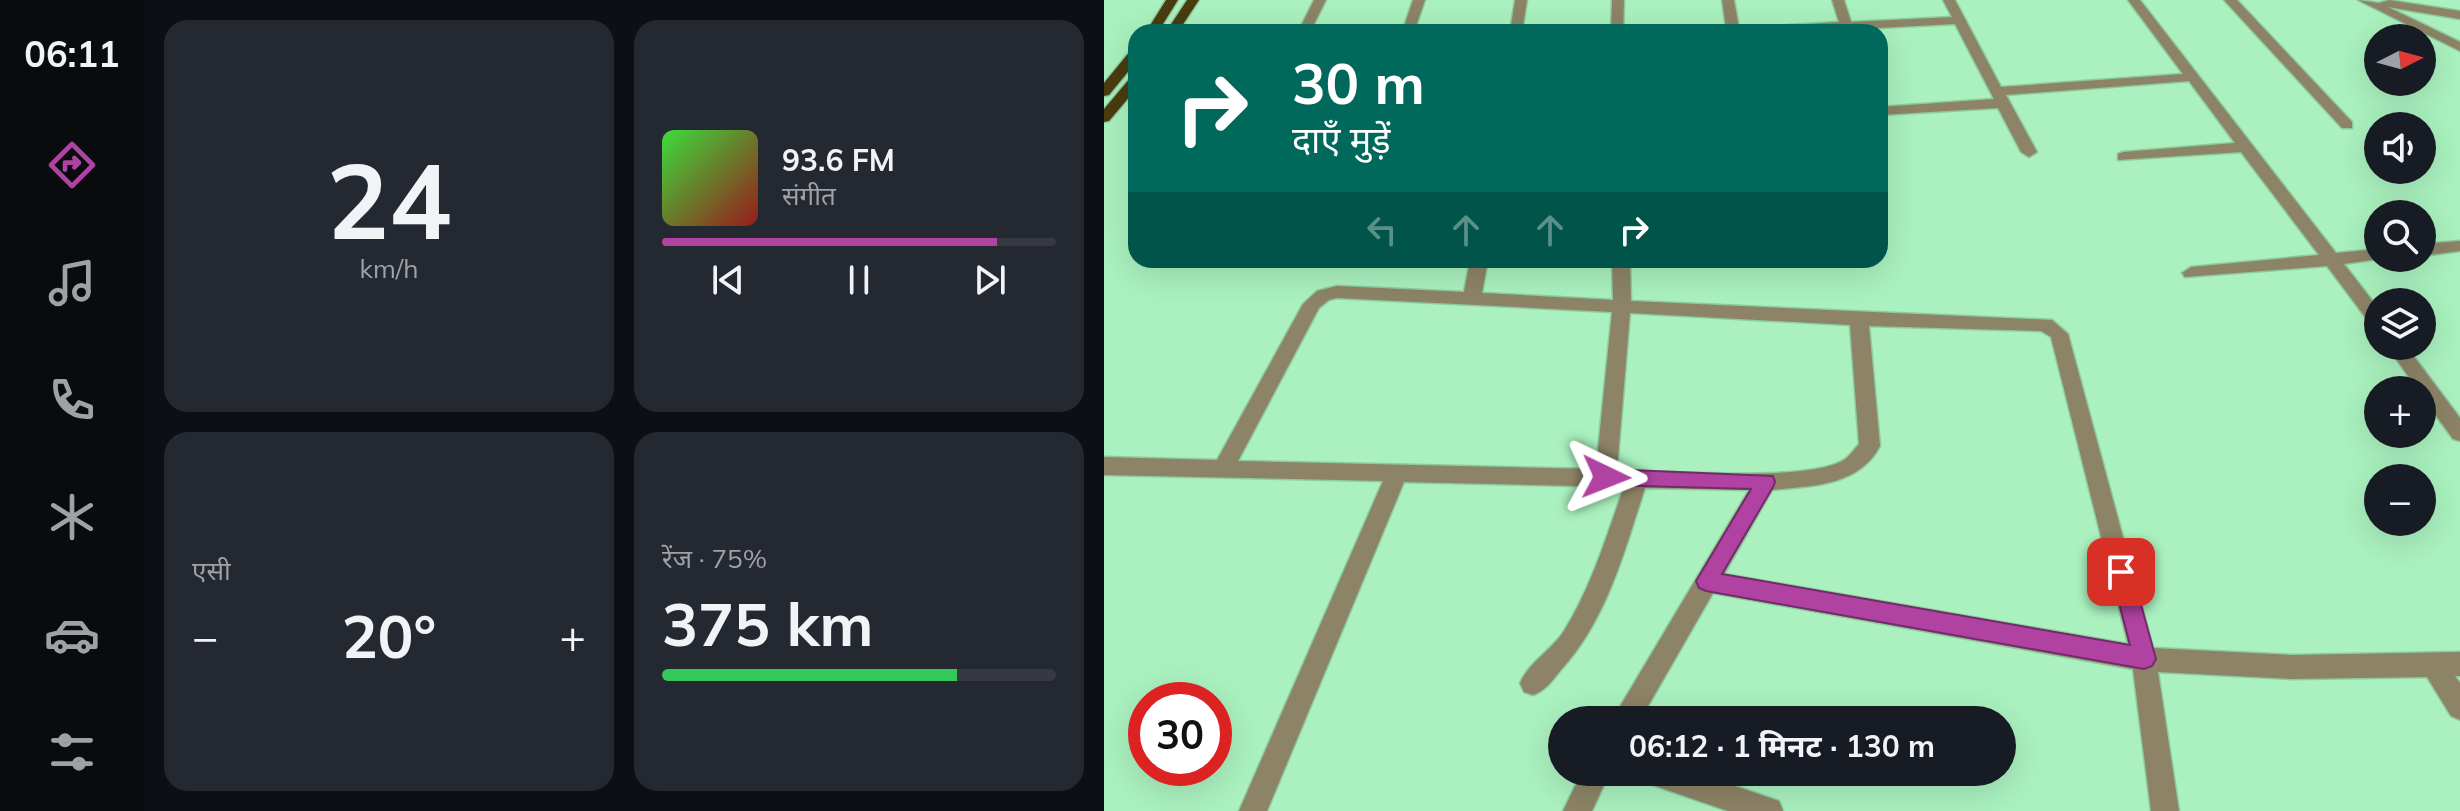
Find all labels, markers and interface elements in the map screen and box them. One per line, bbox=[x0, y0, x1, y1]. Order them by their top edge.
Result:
north arrow bbox=[2364, 24, 2436, 96]
map controls bbox=[2364, 24, 2436, 536]
text: 06:11 bbox=[24, 31, 120, 76]
text: 30 m bbox=[1292, 48, 1425, 118]
icon: right bbox=[1160, 56, 1264, 160]
button: sound bbox=[2364, 112, 2436, 184]
text: दाएँ मुड़ें bbox=[1292, 117, 1391, 162]
text: 24 bbox=[327, 134, 451, 265]
icon: directions bbox=[44, 137, 100, 193]
text: 93.6 FM bbox=[782, 141, 895, 179]
text: संगीत bbox=[782, 179, 836, 212]
button: search bbox=[2364, 200, 2436, 272]
icon: left bbox=[1360, 208, 1404, 252]
icon: ahead bbox=[1444, 208, 1488, 252]
icon: ahead bbox=[1528, 208, 1572, 252]
icon: right bbox=[1612, 208, 1656, 252]
text: km/h bbox=[360, 252, 418, 285]
icon: music bbox=[44, 255, 100, 311]
icon: previous bbox=[706, 258, 750, 302]
icon: pause bbox=[837, 258, 881, 302]
icon: next bbox=[968, 258, 1012, 302]
button: layers bbox=[2364, 288, 2436, 360]
icon: phone bbox=[44, 372, 100, 428]
button: + bbox=[2364, 376, 2436, 448]
position arrow bbox=[1564, 435, 1648, 519]
button: − bbox=[2364, 464, 2436, 536]
icon: climate bbox=[44, 489, 100, 545]
pin bbox=[2087, 538, 2155, 606]
text: रेंज · 75% bbox=[662, 542, 767, 575]
icon: arrive bbox=[2099, 550, 2143, 594]
text: एसी bbox=[192, 554, 231, 587]
text: 375 km bbox=[662, 586, 874, 661]
text: 20° bbox=[342, 598, 436, 673]
icon: car bbox=[44, 607, 100, 663]
text: − bbox=[192, 609, 218, 664]
text: + bbox=[560, 609, 586, 664]
speed limit sign: 30 bbox=[1128, 682, 1232, 786]
icon: filters bbox=[44, 724, 100, 780]
text: 06:12 · 1 मिनट · 130 m bbox=[1629, 727, 1935, 765]

